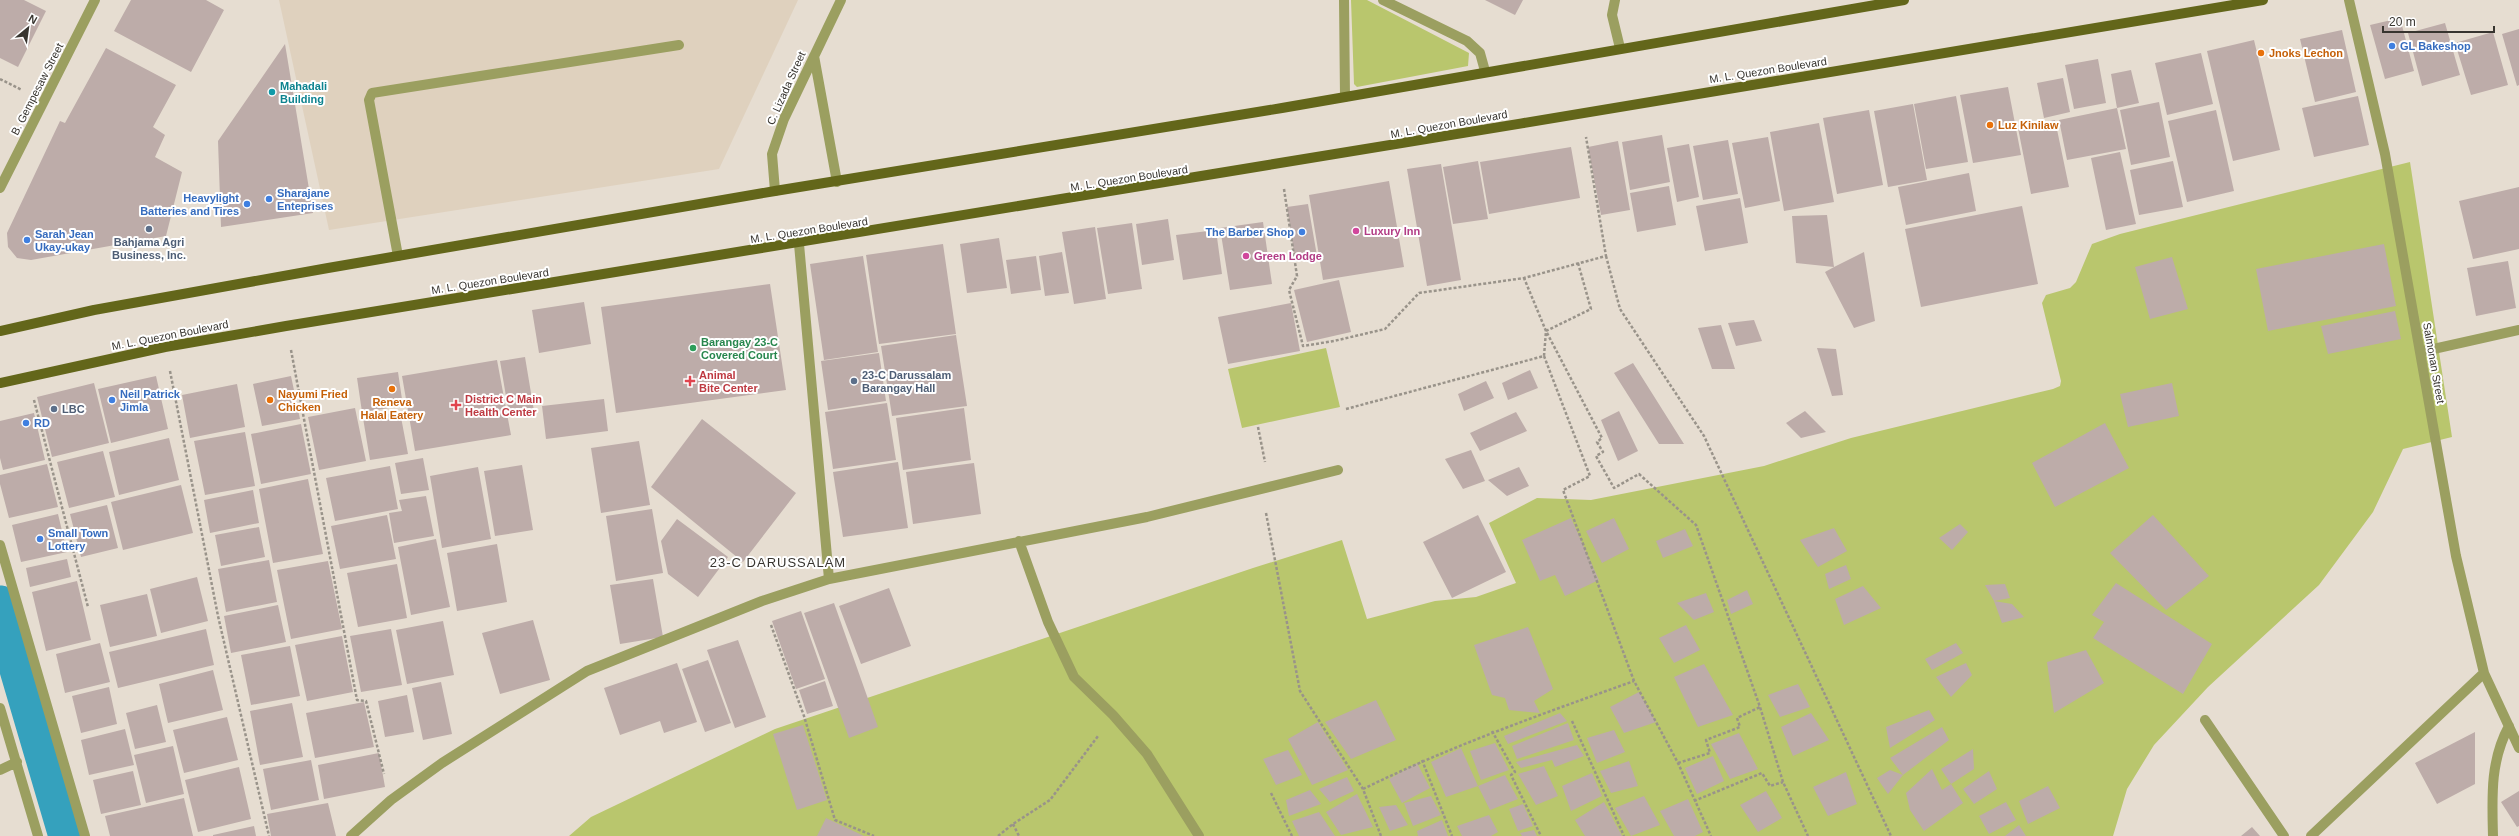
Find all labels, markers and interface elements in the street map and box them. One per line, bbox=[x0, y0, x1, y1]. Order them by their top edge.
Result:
north arrow bbox=[8, 8, 48, 48]
scale bar bbox=[2383, 8, 2494, 34]
text: N bbox=[26, 12, 39, 26]
text: 20 m bbox=[2389, 15, 2416, 29]
place label: GL Bakeshop bbox=[2400, 40, 2471, 52]
street label: B. Gempesaw Street bbox=[9, 41, 65, 137]
marker: GL Bakeshop bbox=[2387, 41, 2397, 51]
place label: Jnoks Lechon bbox=[2269, 47, 2343, 59]
marker: Jnoks Lechon bbox=[2256, 48, 2266, 58]
street label: C. Lizada Street bbox=[764, 50, 808, 126]
street label: M. L. Quezon Boulevard bbox=[1708, 55, 1828, 85]
place label: Mahadali Building bbox=[280, 80, 327, 105]
marker: Mahadali Building bbox=[267, 87, 277, 97]
street label: M. L. Quezon Boulevard bbox=[1390, 108, 1508, 140]
place label: Luz Kinilaw bbox=[1998, 119, 2059, 131]
marker: Luz Kinilaw bbox=[1985, 120, 1995, 130]
street label: M. L. Quezon Boulevard bbox=[1069, 163, 1189, 193]
place label: Sharajane Enteprises bbox=[277, 187, 333, 212]
place label: Heavylight Batteries and Tires bbox=[140, 192, 239, 217]
marker: Sharajane Enteprises bbox=[264, 194, 274, 204]
marker: Heavylight Batteries and Tires bbox=[242, 199, 252, 209]
street label: M. L. Quezon Boulevard bbox=[749, 215, 869, 245]
marker: Bahjama Agri Business, Inc. bbox=[144, 224, 154, 234]
place label: Luxury Inn bbox=[1364, 225, 1421, 237]
place label: The Barber Shop bbox=[1205, 226, 1294, 238]
marker: Luxury Inn bbox=[1351, 226, 1361, 236]
marker: The Barber Shop bbox=[1297, 227, 1307, 237]
place label: Sarah Jean Ukay-ukay bbox=[35, 228, 94, 253]
marker: Sarah Jean Ukay-ukay bbox=[22, 235, 32, 245]
place label: Bahjama Agri Business, Inc. bbox=[112, 236, 186, 261]
place label: Green Lodge bbox=[1254, 250, 1322, 262]
marker: Green Lodge bbox=[1241, 251, 1251, 261]
street label: M. L. Quezon Boulevard bbox=[430, 266, 550, 296]
street label: M. L. Quezon Boulevard bbox=[111, 318, 229, 352]
street label: Salmonan Street bbox=[2421, 322, 2447, 404]
place label: Barangay 23-C Covered Court bbox=[701, 336, 778, 361]
marker: Barangay 23-C Covered Court bbox=[688, 343, 698, 353]
place label: Animal Bite Center bbox=[699, 369, 758, 394]
place label: 23-C Darussalam Barangay Hall bbox=[862, 369, 951, 394]
marker: Animal Bite Center bbox=[684, 375, 696, 387]
marker: 23-C Darussalam Barangay Hall bbox=[849, 376, 859, 386]
marker: Reneva Halal Eatery bbox=[387, 384, 397, 394]
place label: Neil Patrick Jimla bbox=[120, 388, 181, 413]
place label: Nayumi Fried Chicken bbox=[278, 388, 348, 413]
place label: District C Main Health Center bbox=[465, 393, 542, 418]
marker: Neil Patrick Jimla bbox=[107, 395, 117, 405]
marker: Nayumi Fried Chicken bbox=[265, 395, 275, 405]
place label: Reneva Halal Eatery bbox=[361, 396, 424, 421]
marker: District C Main Health Center bbox=[450, 399, 462, 411]
place label: LBC bbox=[62, 403, 85, 415]
marker: LBC bbox=[49, 404, 59, 414]
place label: RD bbox=[34, 417, 50, 429]
marker: RD bbox=[21, 418, 31, 428]
place label: Small Town Lottery bbox=[48, 527, 109, 552]
marker: Small Town Lottery bbox=[35, 534, 45, 544]
district label: 23-C DARUSSALAM bbox=[710, 555, 846, 570]

